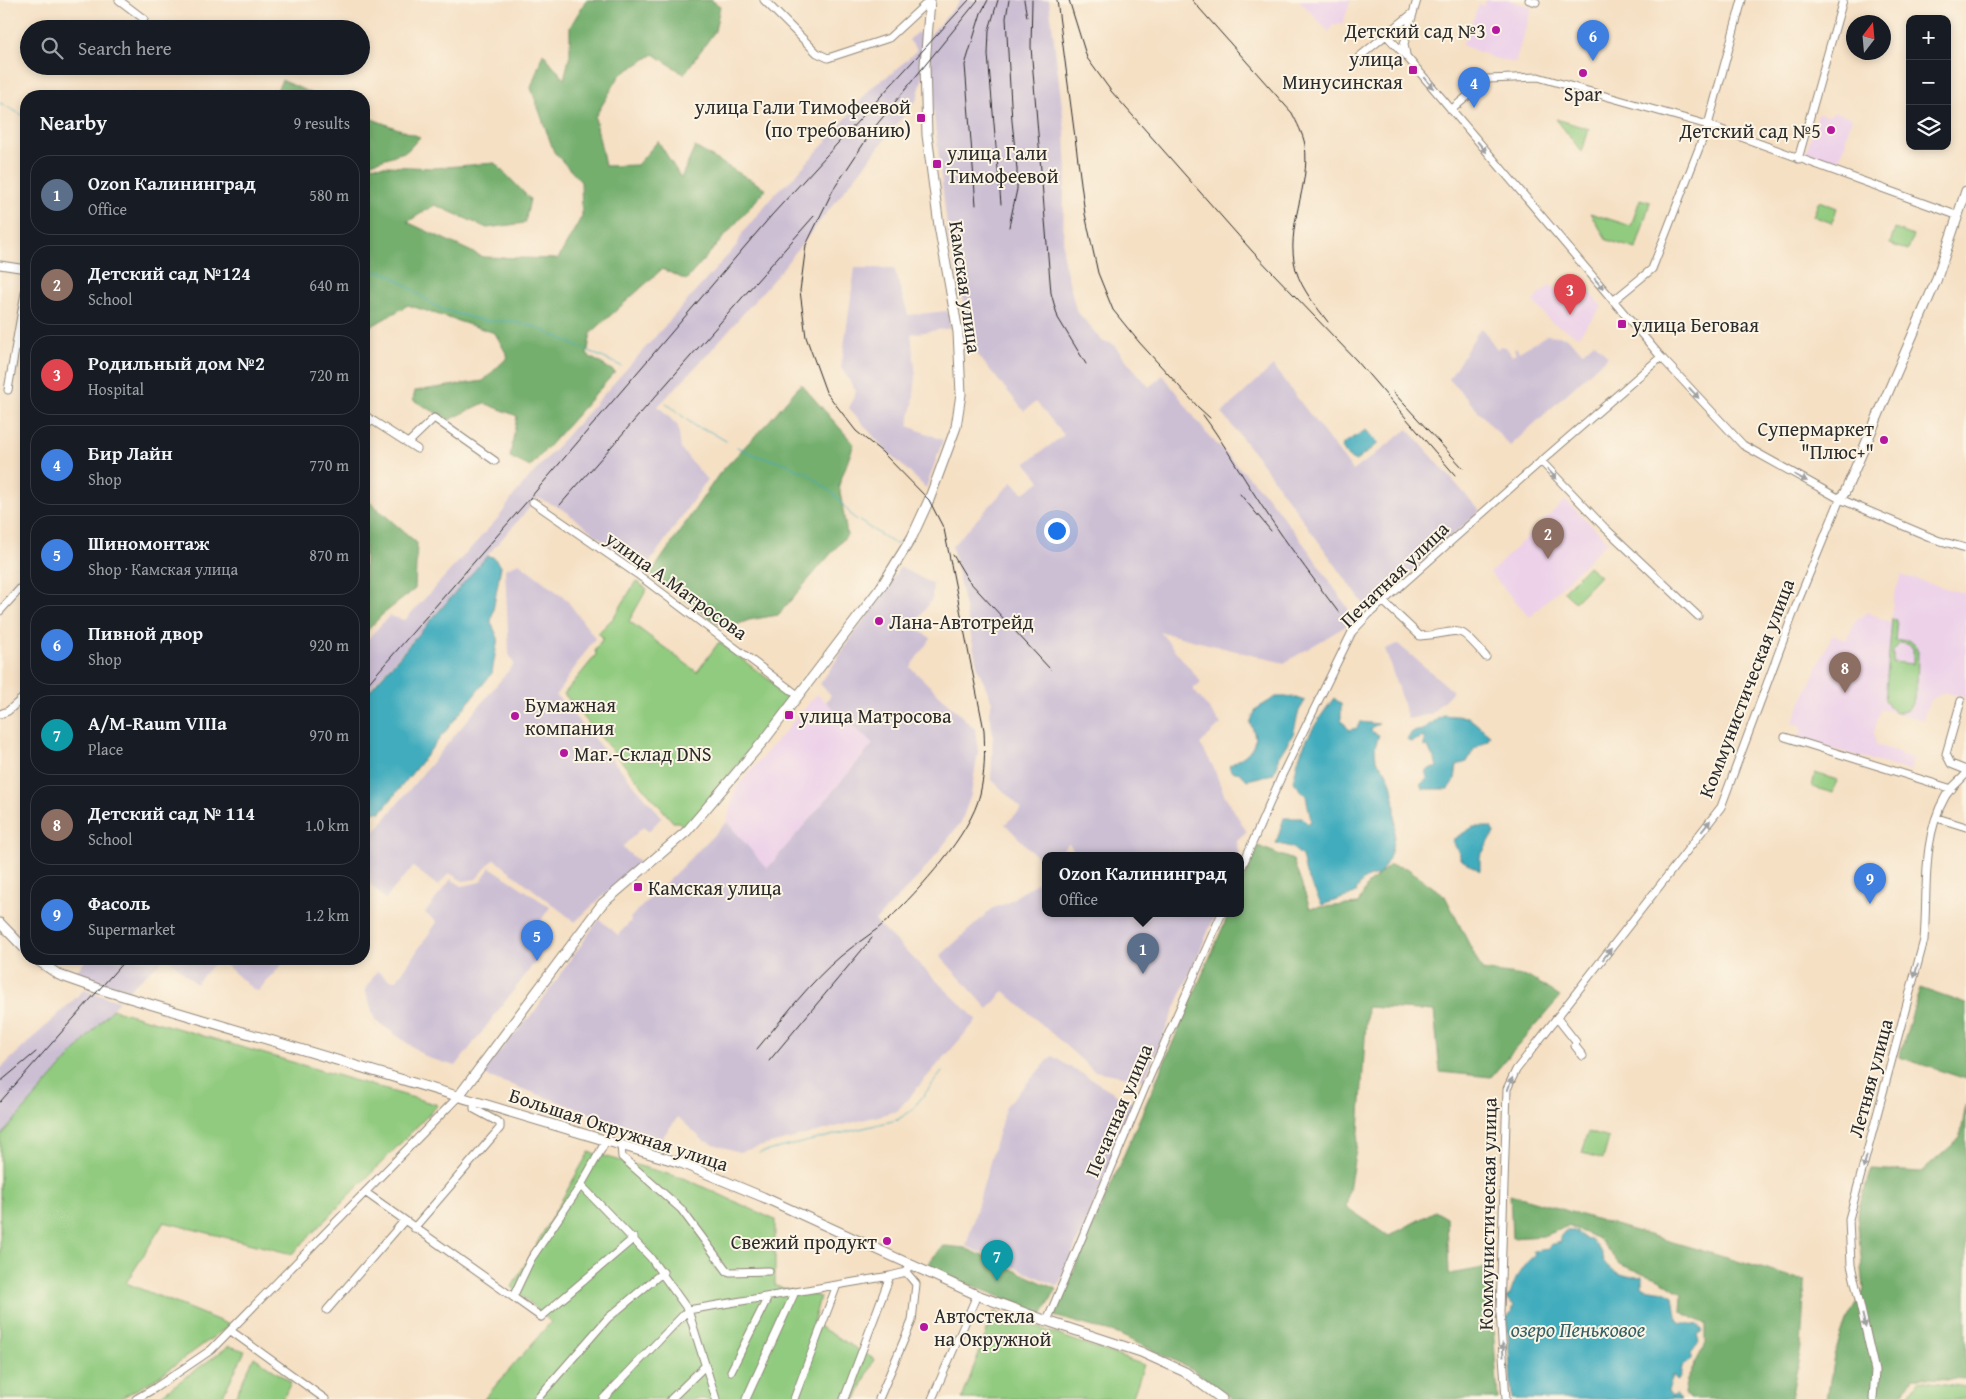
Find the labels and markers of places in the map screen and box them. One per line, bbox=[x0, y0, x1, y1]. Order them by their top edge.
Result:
place label: Детский сад №3 bbox=[1343, 16, 1486, 45]
pin: 6 bbox=[1577, 20, 1609, 61]
marker: Детский сад №3 bbox=[1490, 24, 1502, 36]
place label: улица Минусинская bbox=[1282, 44, 1403, 96]
marker: улица Минусинская bbox=[1407, 64, 1419, 76]
pin: 4 bbox=[1458, 67, 1490, 108]
marker: Spar bbox=[1577, 67, 1589, 79]
place label: Spar bbox=[1564, 79, 1602, 108]
place label: улица Гали Тимофеевой (по требованию) bbox=[693, 92, 911, 144]
marker: улица Гали Тимофеевой (по требованию) bbox=[915, 112, 927, 124]
place label: Детский сад №5 bbox=[1678, 116, 1821, 145]
marker: Детский сад №5 bbox=[1825, 124, 1837, 136]
place label: улица Гали Тимофеевой bbox=[946, 138, 1059, 190]
marker: улица Гали Тимофеевой bbox=[931, 158, 943, 170]
pin: 3 bbox=[1554, 274, 1586, 315]
place label: улица Беговая bbox=[1631, 310, 1759, 339]
marker: улица Беговая bbox=[1616, 318, 1628, 330]
place label: Супермаркет "Плюс+" bbox=[1757, 414, 1874, 466]
marker: Супермаркет "Плюс+" bbox=[1878, 434, 1890, 446]
pin: 2 bbox=[1532, 518, 1564, 559]
place label: Лана-Автотрейд bbox=[889, 607, 1034, 636]
marker: Лана-Автотрейд bbox=[873, 615, 885, 627]
pin: 8 bbox=[1829, 652, 1861, 693]
place label: Бумажная компания bbox=[525, 690, 616, 742]
place label: улица Матросова bbox=[798, 701, 952, 730]
marker: улица Матросова bbox=[783, 709, 795, 721]
marker: Бумажная компания bbox=[509, 710, 521, 722]
place label: Маг.-Склад DNS bbox=[574, 739, 712, 768]
marker: Маг.-Склад DNS bbox=[558, 747, 570, 759]
pin: 9 bbox=[1854, 863, 1886, 904]
place label: Камская улица bbox=[648, 873, 782, 902]
marker: Камская улица bbox=[632, 881, 644, 893]
pin: 5 bbox=[521, 920, 553, 961]
pin: 1 bbox=[1127, 933, 1159, 974]
place label: Свежий продукт bbox=[731, 1227, 877, 1256]
marker: Свежий продукт bbox=[881, 1235, 893, 1247]
pin: 7 bbox=[981, 1240, 1013, 1281]
place label: Автостекла на Окружной bbox=[934, 1301, 1052, 1353]
marker: Автостекла на Окружной bbox=[918, 1321, 930, 1333]

